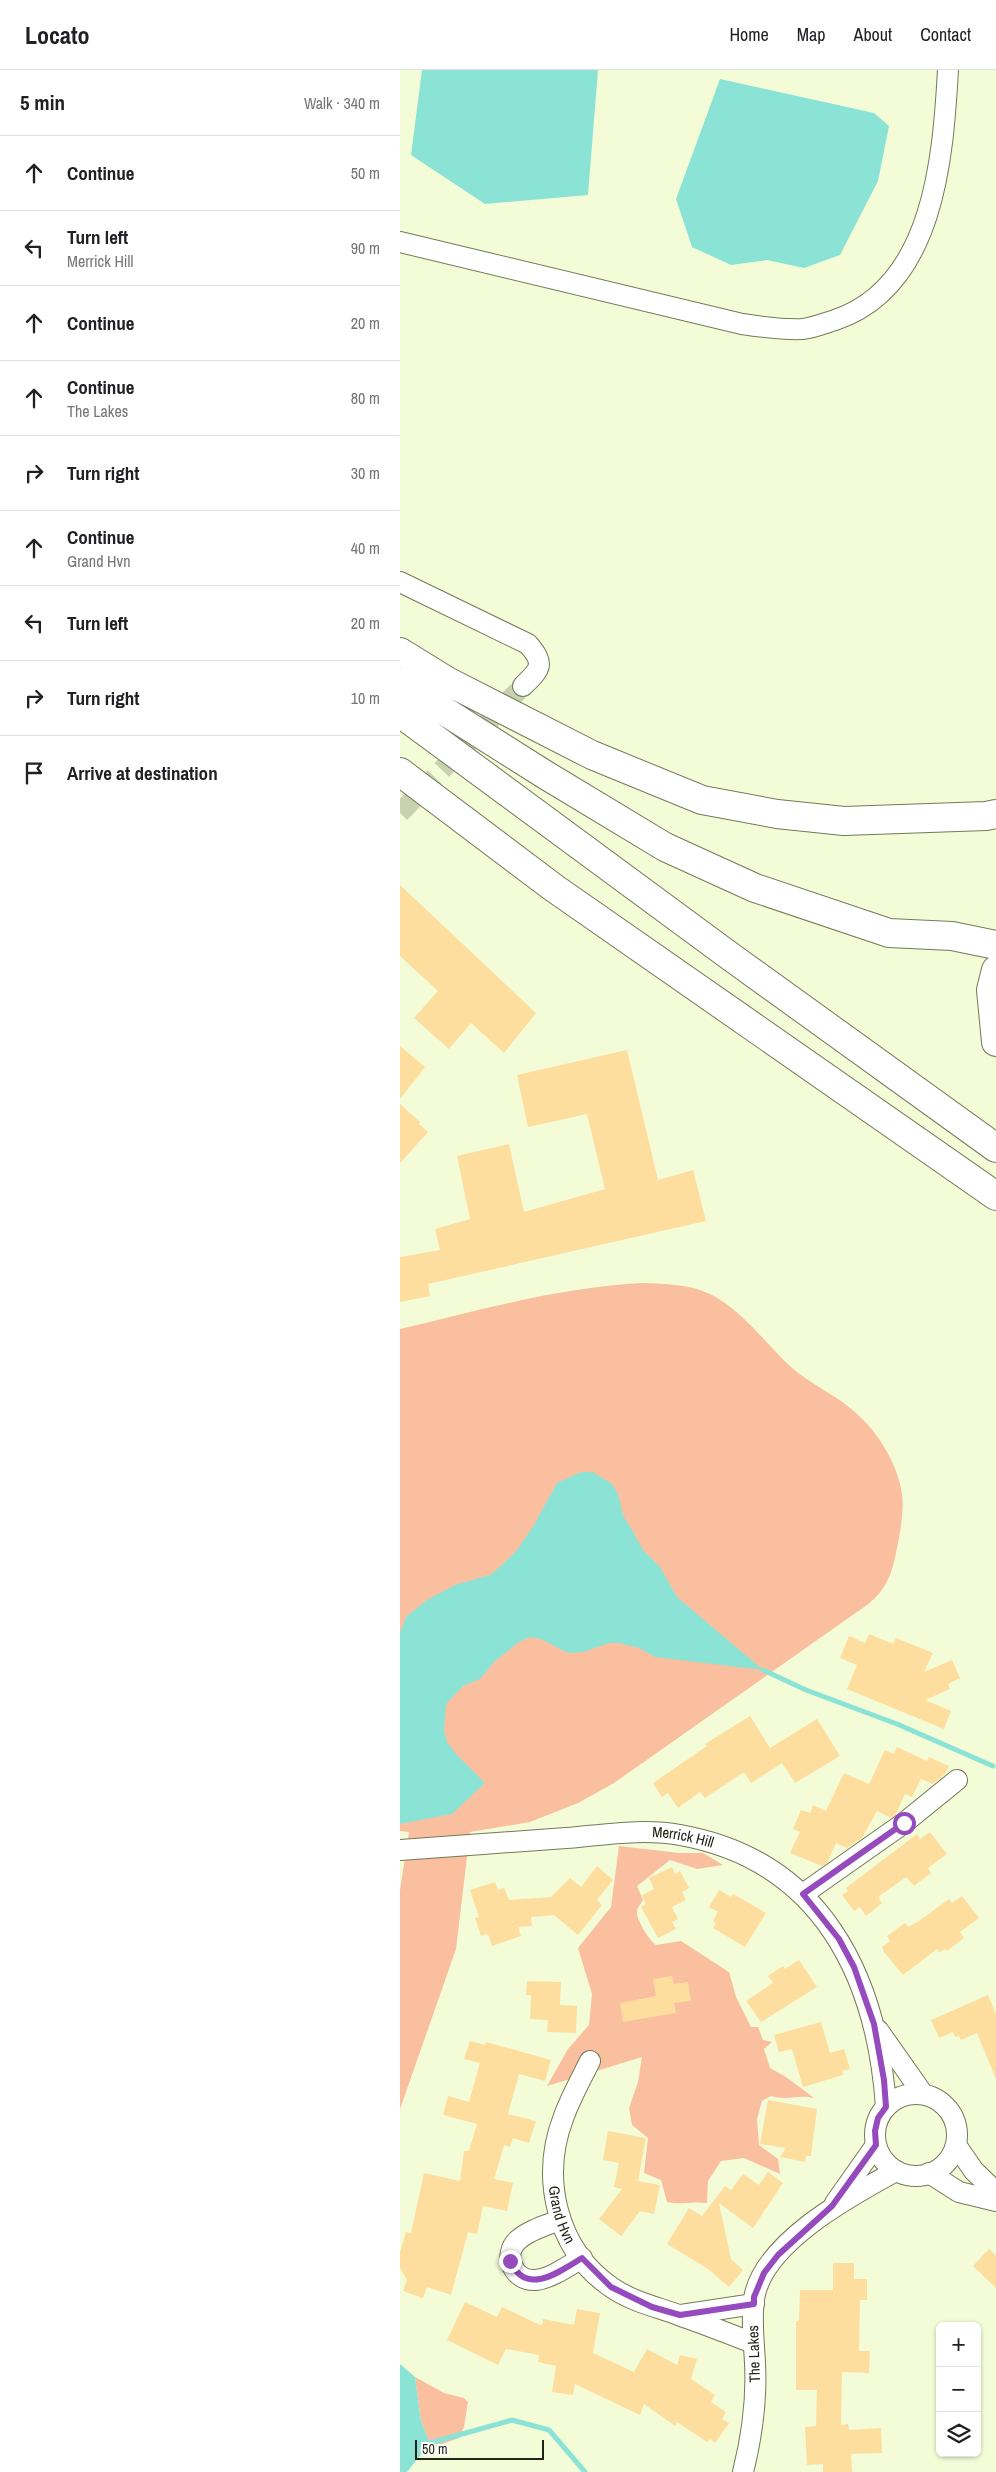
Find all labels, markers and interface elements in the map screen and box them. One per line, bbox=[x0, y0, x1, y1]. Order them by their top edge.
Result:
text: Locato bbox=[25, 19, 90, 51]
text: Home bbox=[729, 22, 769, 47]
text: Map bbox=[797, 22, 826, 47]
text: About bbox=[854, 22, 892, 47]
text: Contact bbox=[920, 22, 971, 47]
text: 5 min bbox=[20, 88, 65, 117]
text: Walk · 340 m bbox=[304, 92, 380, 114]
icon: ahead bbox=[20, 159, 48, 187]
text: Continue bbox=[67, 160, 135, 186]
text: 50 m bbox=[351, 162, 380, 184]
text: Turn left bbox=[67, 224, 128, 250]
icon: left bbox=[20, 234, 48, 262]
text: 90 m bbox=[351, 237, 380, 259]
text: Merrick Hill bbox=[67, 250, 133, 272]
icon: ahead bbox=[20, 309, 48, 337]
text: Continue bbox=[67, 310, 135, 336]
text: 20 m bbox=[351, 312, 380, 334]
text: Continue bbox=[67, 374, 135, 400]
icon: ahead bbox=[20, 384, 48, 412]
text: 80 m bbox=[351, 387, 380, 409]
text: The Lakes bbox=[67, 400, 128, 422]
icon: right bbox=[20, 459, 48, 487]
text: Turn right bbox=[67, 460, 139, 486]
text: 30 m bbox=[351, 462, 380, 484]
text: Continue bbox=[67, 524, 135, 550]
icon: ahead bbox=[20, 534, 48, 562]
text: 40 m bbox=[351, 537, 380, 559]
text: Grand Hvn bbox=[67, 550, 130, 572]
icon: left bbox=[20, 609, 48, 637]
text: Turn left bbox=[67, 610, 128, 636]
text: 20 m bbox=[351, 612, 380, 634]
icon: right bbox=[20, 684, 48, 712]
text: Turn right bbox=[67, 685, 139, 711]
text: 10 m bbox=[351, 687, 380, 709]
icon: arrive bbox=[20, 759, 48, 787]
text: Arrive at destination bbox=[67, 760, 218, 786]
route start bbox=[893, 1812, 916, 1835]
street label: Merrick Hill bbox=[652, 1821, 717, 1853]
street label: Grand Hvn bbox=[544, 2185, 581, 2247]
route end bbox=[499, 2250, 522, 2273]
map controls bbox=[936, 2322, 981, 2457]
button: + bbox=[936, 2322, 981, 2367]
street label: The Lakes bbox=[742, 2325, 765, 2383]
button: − bbox=[936, 2367, 981, 2412]
button: layers bbox=[936, 2412, 981, 2457]
scale bar bbox=[415, 2437, 544, 2460]
text: 50 m bbox=[422, 2440, 448, 2458]

